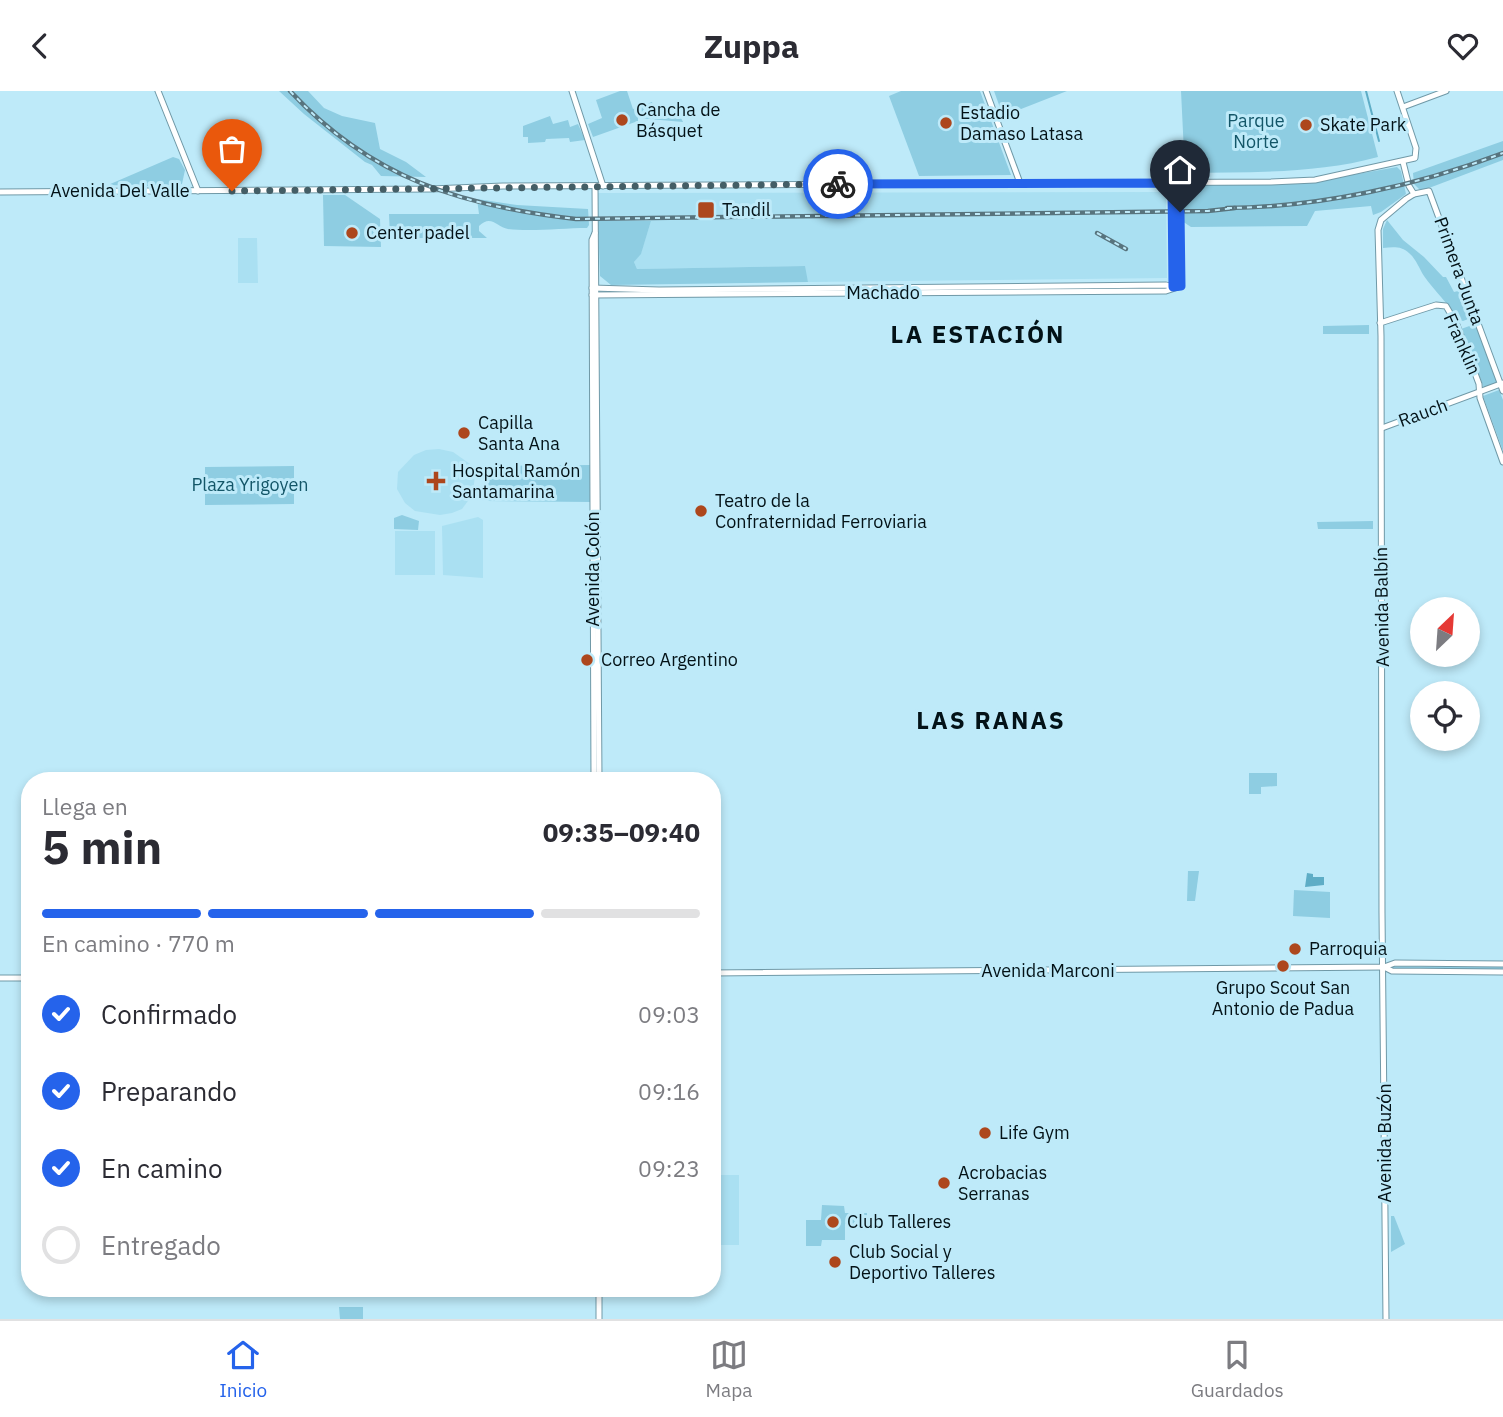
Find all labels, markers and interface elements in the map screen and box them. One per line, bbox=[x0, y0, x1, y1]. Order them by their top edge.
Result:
text: Zuppa bbox=[704, 25, 799, 67]
icon: back bbox=[21, 27, 59, 65]
icon: heart bbox=[1444, 27, 1482, 65]
place label: Cancha de Básquet bbox=[636, 98, 721, 142]
place label: Estadio Damaso Latasa bbox=[960, 101, 1083, 145]
park label: Parque Norte bbox=[1227, 109, 1285, 153]
marker: Cancha de Básquet bbox=[614, 112, 630, 128]
place label: Skate Park bbox=[1320, 113, 1407, 136]
marker: Estadio Damaso Latasa bbox=[938, 115, 954, 131]
marker: Skate Park bbox=[1298, 117, 1314, 133]
pin bbox=[202, 119, 262, 191]
icon: bag bbox=[213, 130, 251, 168]
pin bbox=[1150, 140, 1210, 212]
courier bbox=[803, 149, 873, 219]
icon: home bbox=[1161, 151, 1199, 189]
icon: bike bbox=[819, 165, 857, 203]
street label: Avenida Del Valle bbox=[50, 179, 190, 202]
place label: Tandil bbox=[722, 198, 771, 221]
marker: Tandil bbox=[696, 200, 716, 220]
street label: Primera Junta bbox=[1429, 214, 1490, 328]
place label: Center padel bbox=[366, 221, 470, 244]
marker: Center padel bbox=[344, 225, 360, 241]
street label: Machado bbox=[846, 281, 920, 304]
street label: Franklin bbox=[1439, 309, 1486, 378]
district label: LA ESTACIÓN bbox=[891, 318, 1065, 350]
street label: Rauch bbox=[1395, 393, 1450, 432]
place label: Capilla Santa Ana bbox=[478, 411, 560, 455]
marker: Capilla Santa Ana bbox=[456, 425, 472, 441]
place label: Hospital Ramón Santamarina bbox=[452, 459, 581, 503]
marker: Hospital Ramón Santamarina bbox=[426, 471, 446, 491]
park label: Plaza Yrigoyen bbox=[191, 473, 309, 496]
place label: Teatro de la Confraternidad Ferroviaria bbox=[715, 489, 927, 533]
marker: Teatro de la Confraternidad Ferroviaria bbox=[693, 503, 709, 519]
street label: Avenida Colón bbox=[581, 511, 604, 627]
street label: Avenida Balbín bbox=[1369, 547, 1394, 667]
north arrow bbox=[1410, 597, 1480, 667]
map controls bbox=[1410, 597, 1480, 751]
place label: Correo Argentino bbox=[601, 648, 738, 671]
marker: Correo Argentino bbox=[579, 652, 595, 668]
button: locate bbox=[1410, 681, 1480, 751]
district label: LAS RANAS bbox=[916, 704, 1066, 736]
text: Llega en bbox=[42, 791, 128, 821]
text: 09:35–09:40 bbox=[543, 815, 700, 849]
text: 5 min bbox=[42, 817, 162, 877]
text: En camino · 770 m bbox=[42, 928, 235, 958]
place label: Parroquia bbox=[1309, 937, 1388, 960]
marker: Parroquia bbox=[1287, 941, 1303, 957]
marker: Grupo Scout San Antonio de Padua bbox=[1275, 958, 1291, 974]
street label: Avenida Marconi bbox=[981, 959, 1115, 982]
place label: Grupo Scout San Antonio de Padua bbox=[1212, 976, 1355, 1020]
icon: check bbox=[42, 995, 80, 1033]
text: Confirmado bbox=[101, 997, 237, 1031]
text: 09:03 bbox=[638, 999, 700, 1029]
icon: check bbox=[42, 1072, 80, 1110]
text: Preparando bbox=[101, 1074, 237, 1108]
text: 09:16 bbox=[638, 1076, 700, 1106]
street label: Avenida Buzón bbox=[1373, 1083, 1396, 1203]
place label: Life Gym bbox=[999, 1121, 1070, 1144]
marker: Life Gym bbox=[977, 1125, 993, 1141]
icon: check bbox=[42, 1149, 80, 1187]
text: En camino bbox=[101, 1151, 223, 1185]
text: 09:23 bbox=[638, 1153, 700, 1183]
place label: Acrobacias Serranas bbox=[958, 1161, 1047, 1205]
marker: Acrobacias Serranas bbox=[936, 1175, 952, 1191]
place label: Club Talleres bbox=[847, 1210, 951, 1233]
marker: Club Talleres bbox=[825, 1214, 841, 1230]
text: Entregado bbox=[101, 1228, 221, 1262]
place label: Club Social y Deportivo Talleres bbox=[849, 1240, 995, 1284]
marker: Club Social y Deportivo Talleres bbox=[827, 1254, 843, 1270]
tab: Inicio bbox=[219, 1336, 267, 1402]
tab: Mapa bbox=[706, 1336, 752, 1402]
tab: Guardados bbox=[1191, 1336, 1284, 1402]

